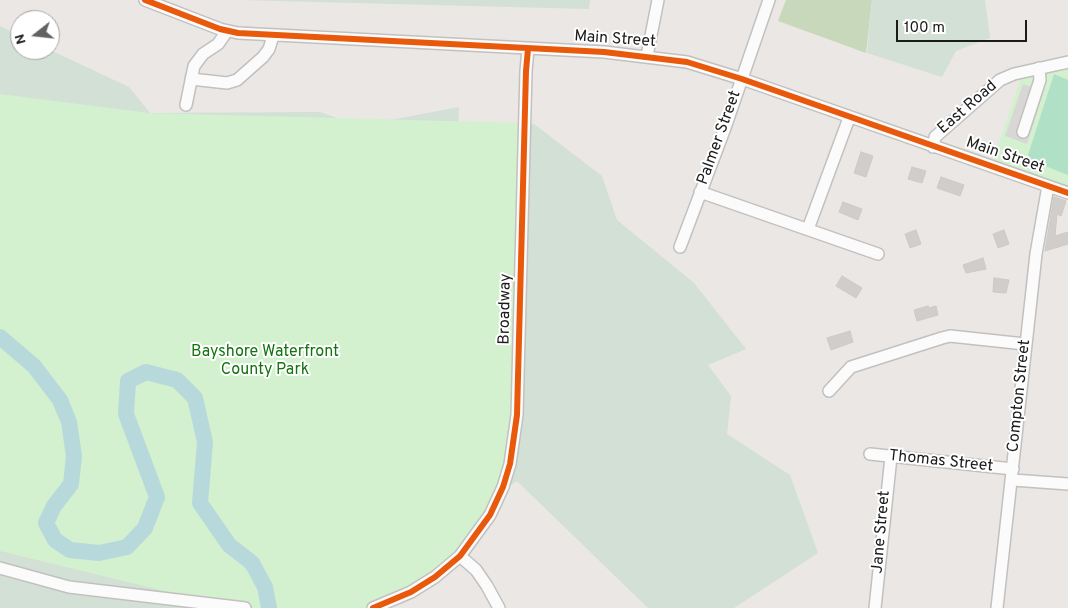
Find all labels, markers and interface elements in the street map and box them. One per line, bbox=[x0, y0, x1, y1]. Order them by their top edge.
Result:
north arrow bbox=[10, 10, 60, 60]
scale bar bbox=[898, 10, 1029, 42]
text: 100 m bbox=[904, 19, 945, 38]
street label: Main Street bbox=[574, 28, 656, 52]
text: N bbox=[12, 32, 31, 46]
street label: East Road bbox=[934, 77, 1002, 139]
street label: Palmer Street bbox=[694, 88, 746, 188]
street label: Main Street bbox=[963, 134, 1047, 178]
street label: Broadway bbox=[496, 273, 516, 345]
street label: Compton Street bbox=[1005, 339, 1035, 453]
park label: Bayshore Waterfront County Park bbox=[191, 343, 339, 381]
street label: Thomas Street bbox=[888, 447, 994, 477]
street label: Jane Street bbox=[869, 490, 895, 574]

